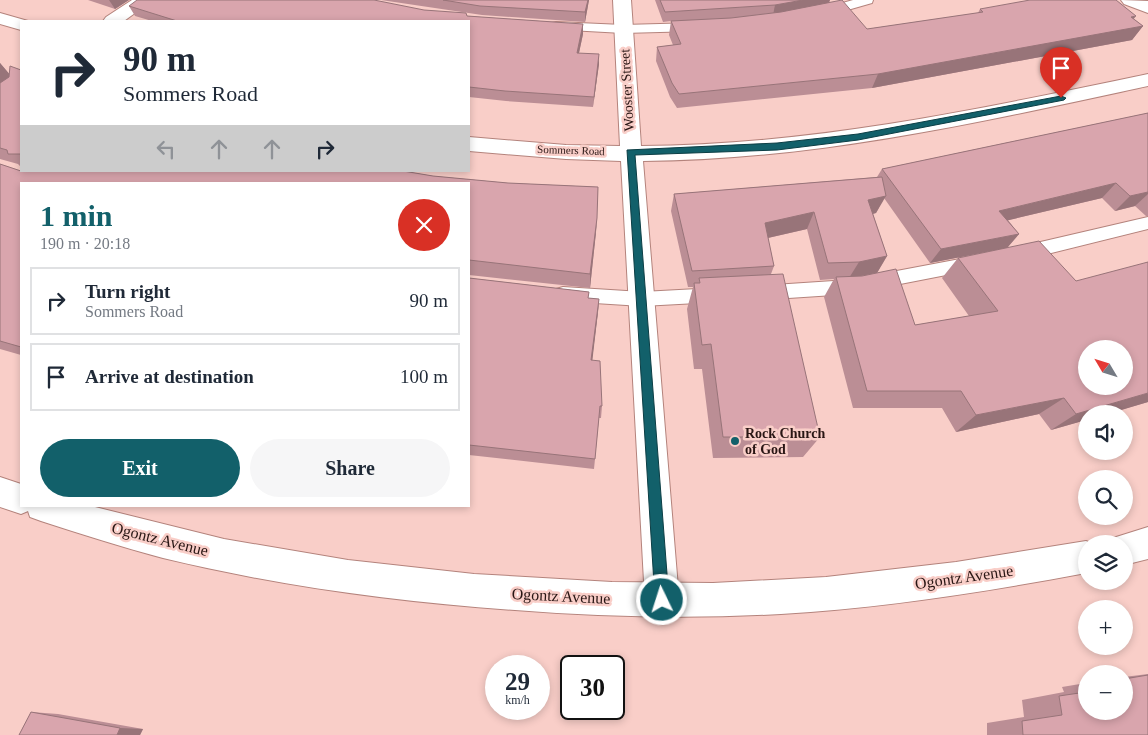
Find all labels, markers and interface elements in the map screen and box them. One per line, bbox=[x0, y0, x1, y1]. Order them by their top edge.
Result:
icon: right bbox=[40, 40, 105, 105]
text: 90 m bbox=[123, 40, 196, 79]
pin bbox=[1040, 47, 1082, 98]
street label: Wooster Street bbox=[617, 48, 637, 132]
icon: arrive bbox=[1047, 54, 1075, 82]
text: Sommers Road bbox=[123, 81, 258, 106]
icon: left bbox=[152, 135, 180, 163]
icon: ahead bbox=[205, 135, 233, 163]
icon: ahead bbox=[258, 135, 286, 163]
icon: right bbox=[311, 135, 339, 163]
street label: Sommers Road bbox=[537, 143, 605, 157]
text: 1 min bbox=[40, 199, 113, 232]
button: close bbox=[398, 199, 450, 251]
text: 190 m · 20:18 bbox=[40, 235, 130, 252]
text: Turn right bbox=[85, 281, 170, 302]
icon: right bbox=[42, 287, 70, 315]
text: 90 m bbox=[409, 290, 448, 311]
text: Sommers Road bbox=[85, 303, 183, 320]
north arrow bbox=[1078, 340, 1132, 395]
map controls bbox=[1078, 340, 1133, 720]
icon: arrive bbox=[42, 363, 70, 391]
text: Arrive at destination bbox=[85, 366, 254, 387]
text: 100 m bbox=[400, 366, 448, 387]
button: sound bbox=[1078, 405, 1133, 460]
place label: Rock Church of God bbox=[745, 426, 825, 457]
marker: Rock Church of God bbox=[729, 435, 741, 447]
button: Exit bbox=[40, 439, 240, 497]
button: Share bbox=[250, 439, 450, 497]
button: search bbox=[1078, 470, 1133, 525]
street label: Ogontz Avenue bbox=[110, 519, 210, 560]
button: layers bbox=[1078, 535, 1133, 590]
street label: Ogontz Avenue bbox=[914, 562, 1014, 593]
position arrow bbox=[635, 573, 687, 625]
street label: Ogontz Avenue bbox=[511, 585, 611, 608]
button: + bbox=[1078, 600, 1133, 655]
speed limit sign: 30 bbox=[560, 655, 625, 720]
button: − bbox=[1078, 665, 1133, 720]
text: 29 bbox=[505, 668, 530, 695]
text: km/h bbox=[505, 693, 530, 707]

